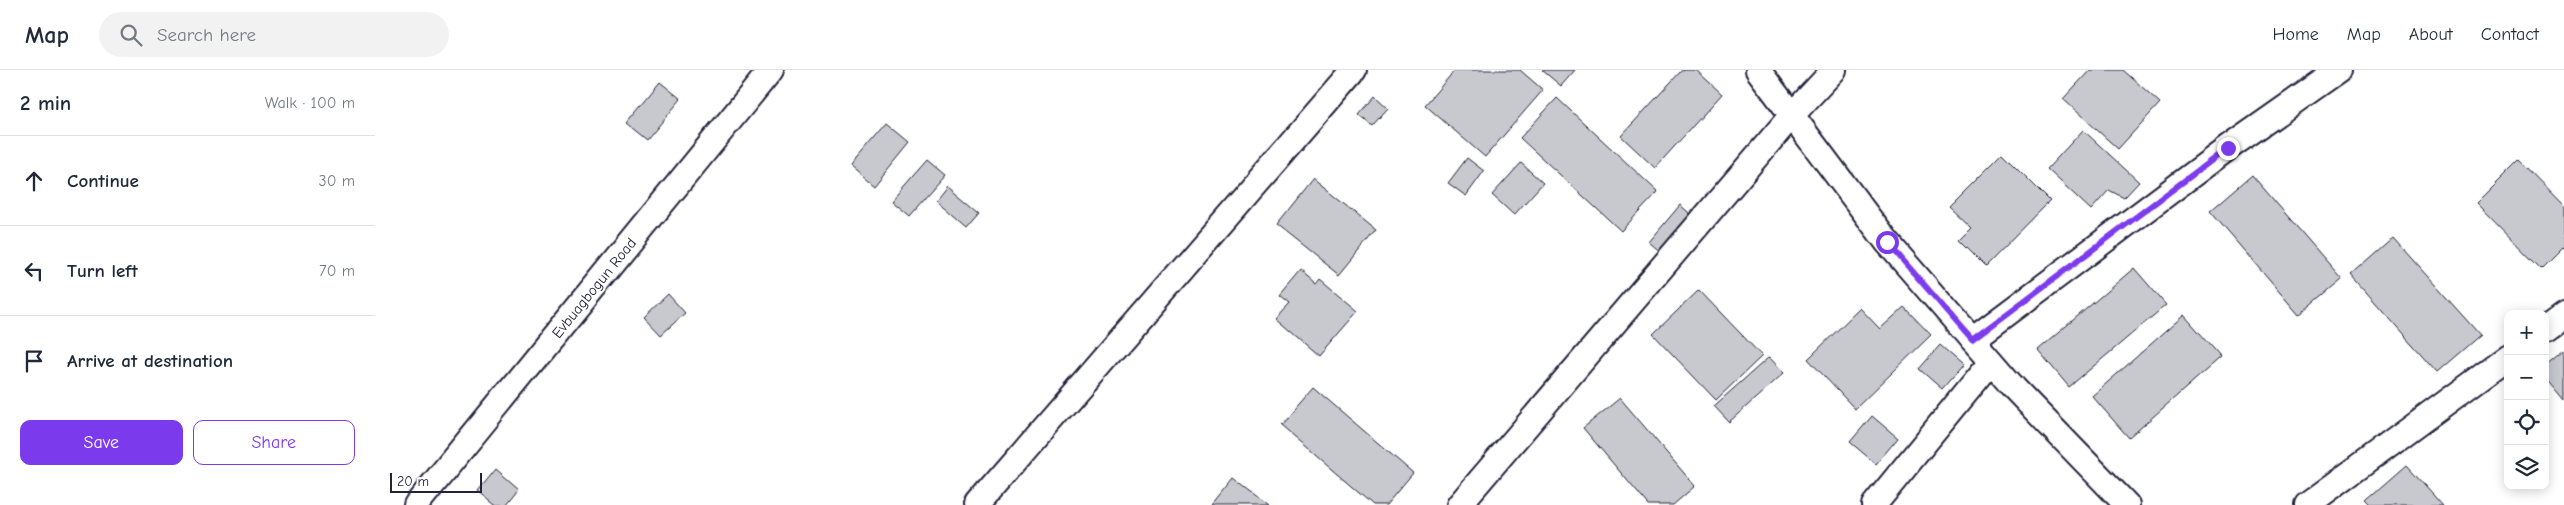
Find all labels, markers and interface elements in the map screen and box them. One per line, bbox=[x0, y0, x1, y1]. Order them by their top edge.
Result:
search box bbox=[99, 12, 449, 57]
text: Map bbox=[25, 21, 69, 49]
icon: search bbox=[117, 21, 145, 49]
text: Search here bbox=[157, 24, 256, 46]
text: Home bbox=[2272, 24, 2319, 45]
text: Map bbox=[2347, 24, 2381, 45]
text: About bbox=[2409, 24, 2453, 45]
text: Contact bbox=[2481, 24, 2539, 45]
text: 2 min bbox=[20, 91, 71, 115]
text: Walk · 100 m bbox=[265, 94, 355, 112]
route end bbox=[2217, 137, 2240, 160]
icon: ahead bbox=[20, 167, 48, 195]
text: Continue bbox=[67, 170, 139, 192]
text: 30 m bbox=[319, 172, 355, 190]
route start bbox=[1876, 231, 1899, 254]
street label: Evbuagbogun Road bbox=[548, 234, 640, 342]
icon: left bbox=[20, 257, 48, 285]
text: Turn left bbox=[67, 260, 138, 282]
text: 70 m bbox=[319, 262, 355, 280]
map controls bbox=[2504, 310, 2549, 490]
button: + bbox=[2504, 310, 2549, 355]
icon: arrive bbox=[20, 347, 48, 375]
text: Arrive at destination bbox=[67, 350, 233, 372]
button: − bbox=[2504, 355, 2549, 400]
button: locate bbox=[2504, 400, 2549, 445]
button: Save bbox=[20, 420, 183, 465]
button: Share bbox=[193, 420, 355, 465]
button: layers bbox=[2504, 445, 2549, 490]
scale bar bbox=[390, 470, 483, 493]
text: 20 m bbox=[397, 473, 429, 490]

